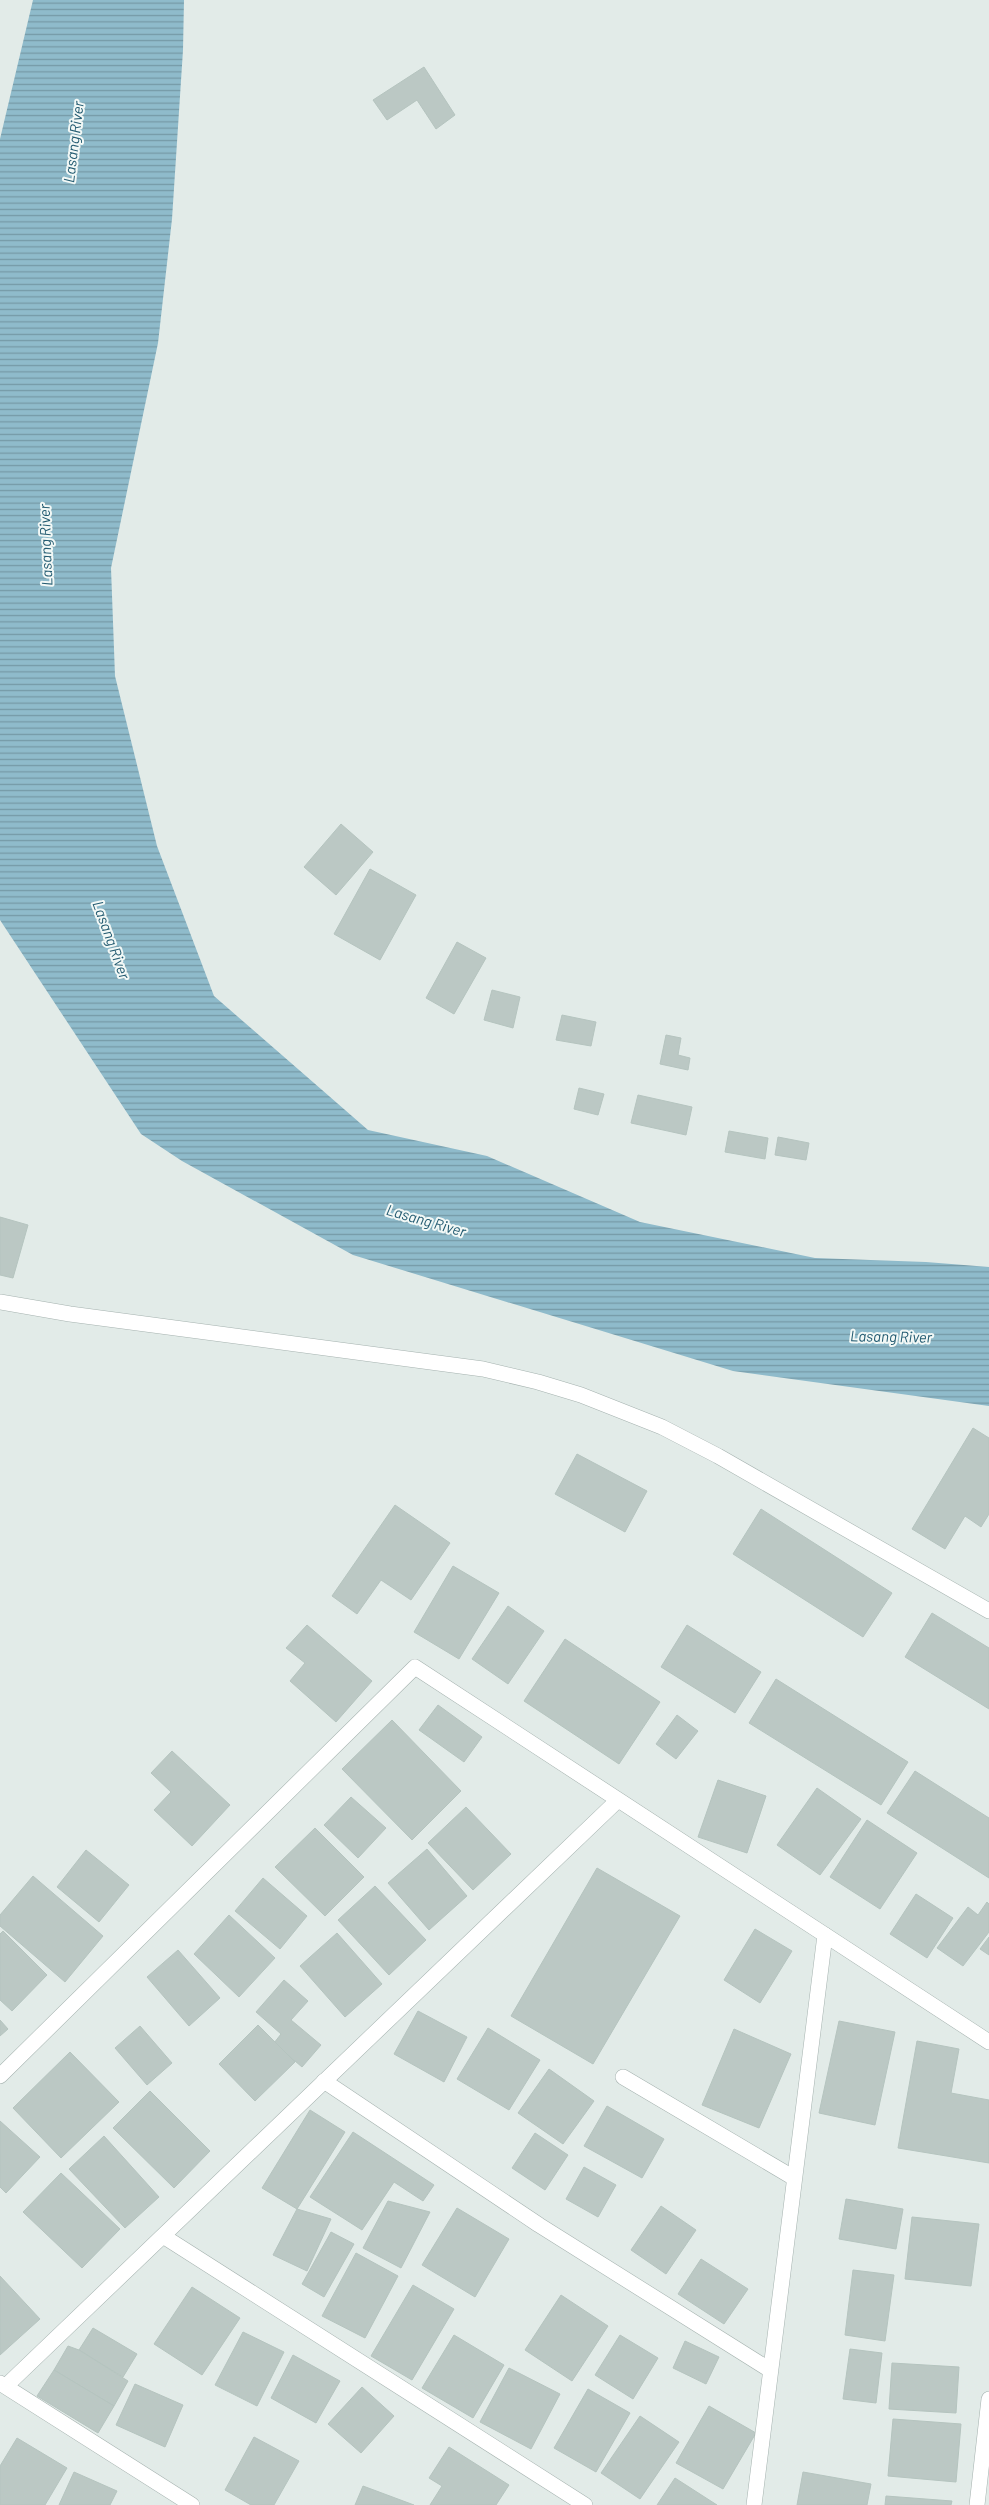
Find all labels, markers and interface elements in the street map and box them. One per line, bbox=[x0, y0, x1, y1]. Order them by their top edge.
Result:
water label: Lasang River bbox=[59, 99, 87, 184]
water label: Lasang River bbox=[35, 503, 55, 586]
water label: Lasang River bbox=[89, 898, 135, 982]
water label: Lasang River bbox=[384, 1200, 469, 1240]
water label: Lasang River bbox=[850, 1326, 933, 1346]

